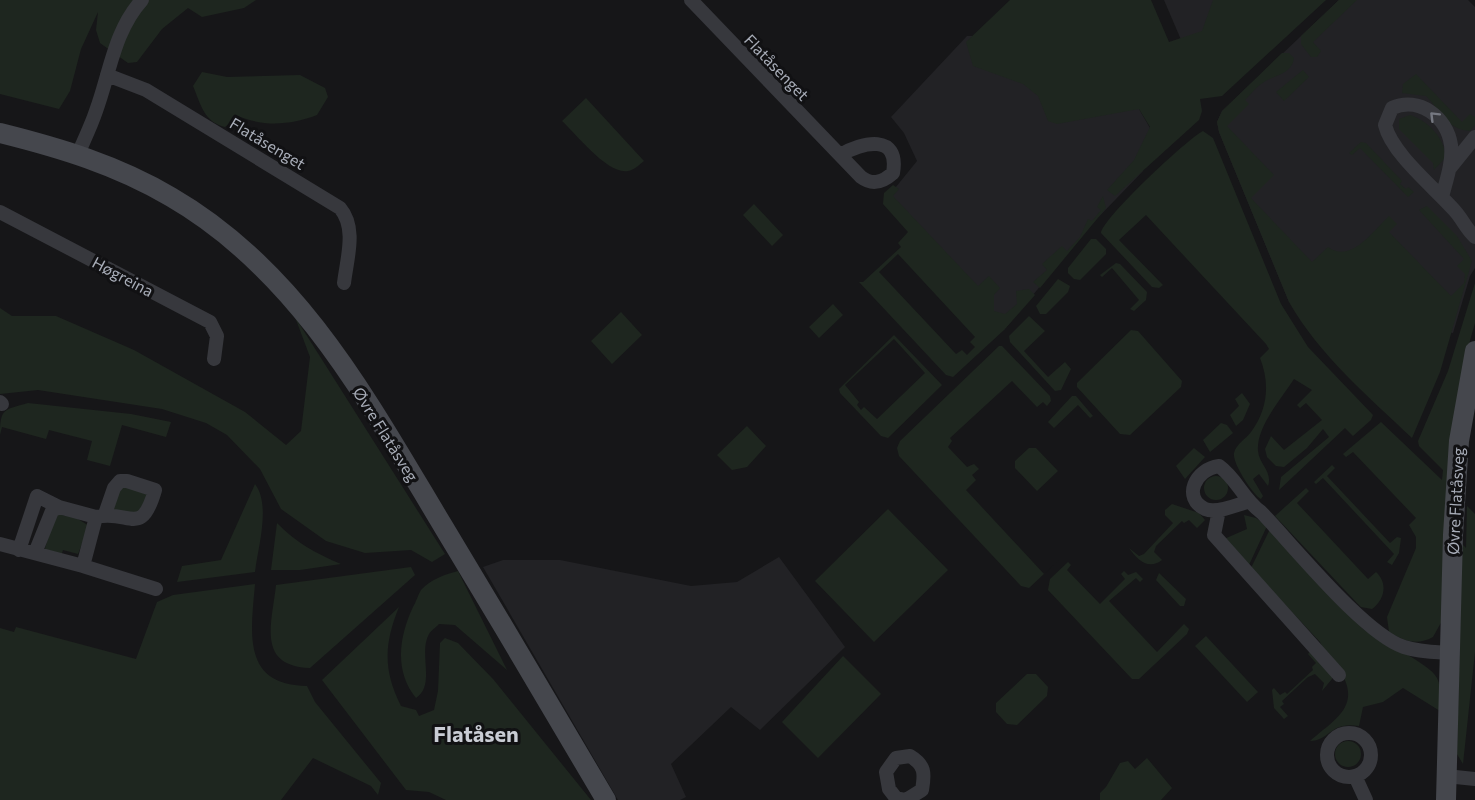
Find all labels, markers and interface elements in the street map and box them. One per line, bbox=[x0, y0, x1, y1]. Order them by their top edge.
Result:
street label: Flatåsenget bbox=[741, 30, 814, 104]
one-way arrow bbox=[1430, 112, 1441, 123]
street label: Flatåsenget bbox=[227, 113, 310, 173]
street label: Høgreina bbox=[89, 252, 157, 300]
street label: Øvre Flatåsveg bbox=[349, 383, 423, 485]
street label: Øvre Flatåsveg bbox=[1443, 446, 1467, 555]
district label: Flatåsen bbox=[433, 720, 519, 747]

